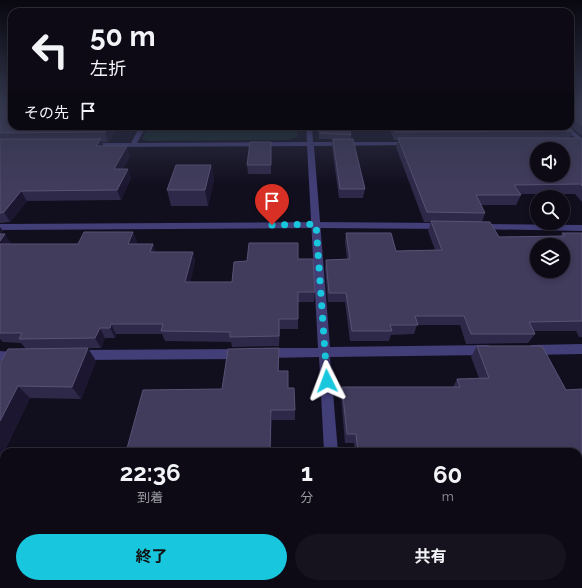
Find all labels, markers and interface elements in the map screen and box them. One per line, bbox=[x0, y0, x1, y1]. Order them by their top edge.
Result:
text: 50 m bbox=[90, 20, 156, 53]
icon: left bbox=[24, 24, 76, 76]
text: 左折 bbox=[90, 58, 126, 79]
icon: arrive bbox=[77, 100, 99, 122]
text: その先 bbox=[24, 104, 69, 122]
map controls bbox=[530, 142, 570, 278]
button: sound bbox=[530, 142, 570, 182]
pin bbox=[255, 184, 289, 225]
icon: arrive bbox=[261, 190, 283, 212]
button: search bbox=[530, 190, 570, 230]
button: layers bbox=[530, 238, 570, 278]
position arrow bbox=[306, 360, 348, 402]
text: 22:36 bbox=[120, 458, 181, 487]
text: 1 bbox=[301, 458, 313, 487]
text: 60 bbox=[433, 460, 462, 489]
text: m bbox=[442, 489, 454, 504]
text: 到着 bbox=[137, 490, 163, 505]
text: 分 bbox=[300, 490, 313, 505]
button: 終了 bbox=[16, 534, 287, 580]
button: 共有 bbox=[295, 534, 566, 580]

